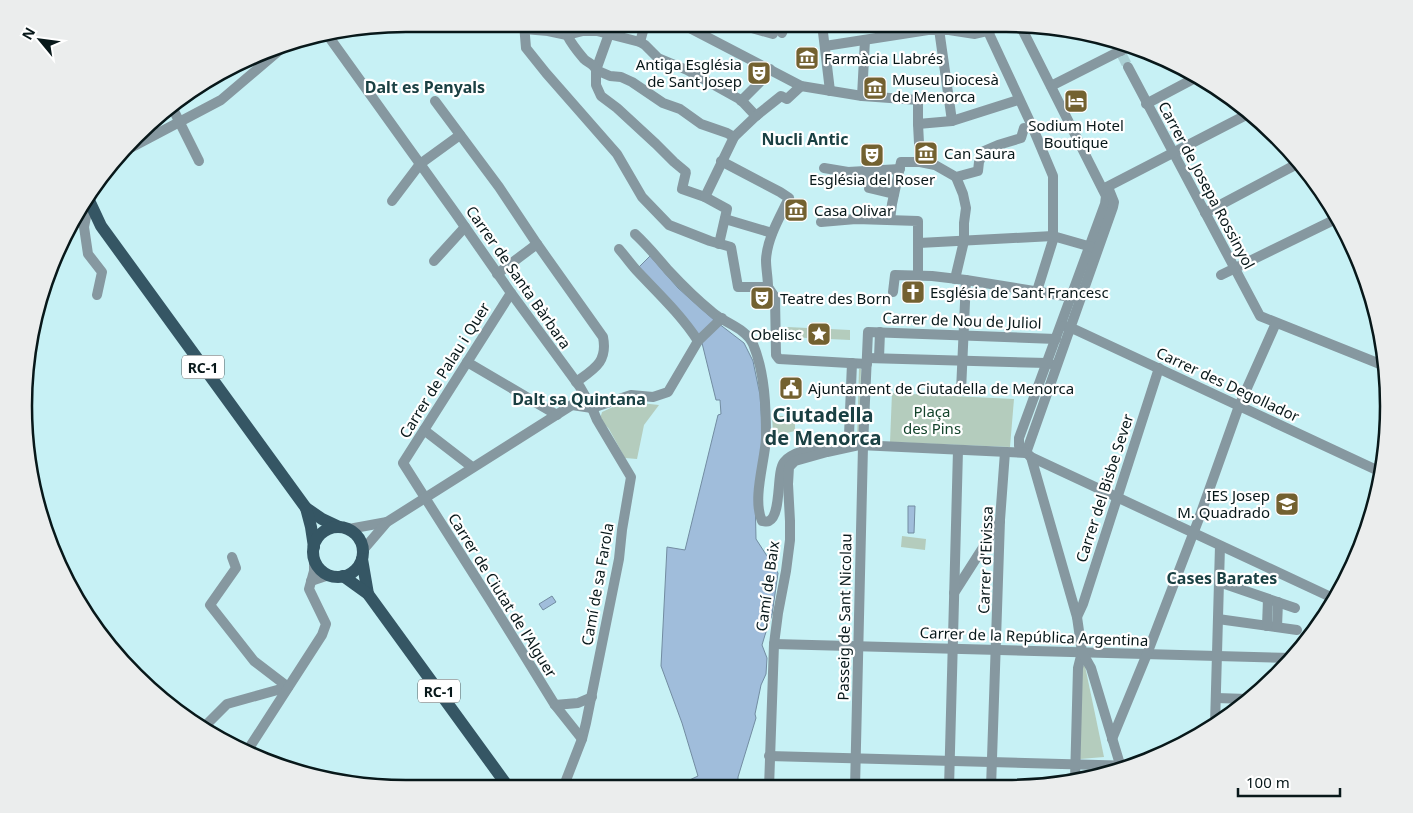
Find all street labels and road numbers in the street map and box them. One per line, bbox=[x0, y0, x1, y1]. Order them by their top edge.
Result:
street label: Carrer de Josepa Rossinyol bbox=[1154, 98, 1260, 272]
street label: Carrer de Santa Bàrbara bbox=[462, 202, 576, 352]
street label: Carrer de Palau i Quer bbox=[394, 298, 494, 442]
street label: Carrer de Nou de Juliol bbox=[882, 307, 1042, 333]
street label: Carrer des Degollador bbox=[1153, 342, 1303, 426]
road number: RC-1 bbox=[182, 356, 224, 378]
street label: Carrer del Bisbe Sever bbox=[1071, 411, 1137, 565]
street label: Carrer d'Eivissa bbox=[973, 506, 997, 614]
street label: Carrer de Ciutat de l'Alguer bbox=[444, 509, 562, 681]
street label: Camí de sa Farola bbox=[576, 521, 618, 647]
street label: Passeig de Sant Nicolau bbox=[833, 533, 855, 701]
street label: Camí de Baix bbox=[751, 539, 783, 633]
street label: Carrer de la República Argentina bbox=[919, 622, 1149, 650]
road number: RC-1 bbox=[418, 679, 460, 702]

